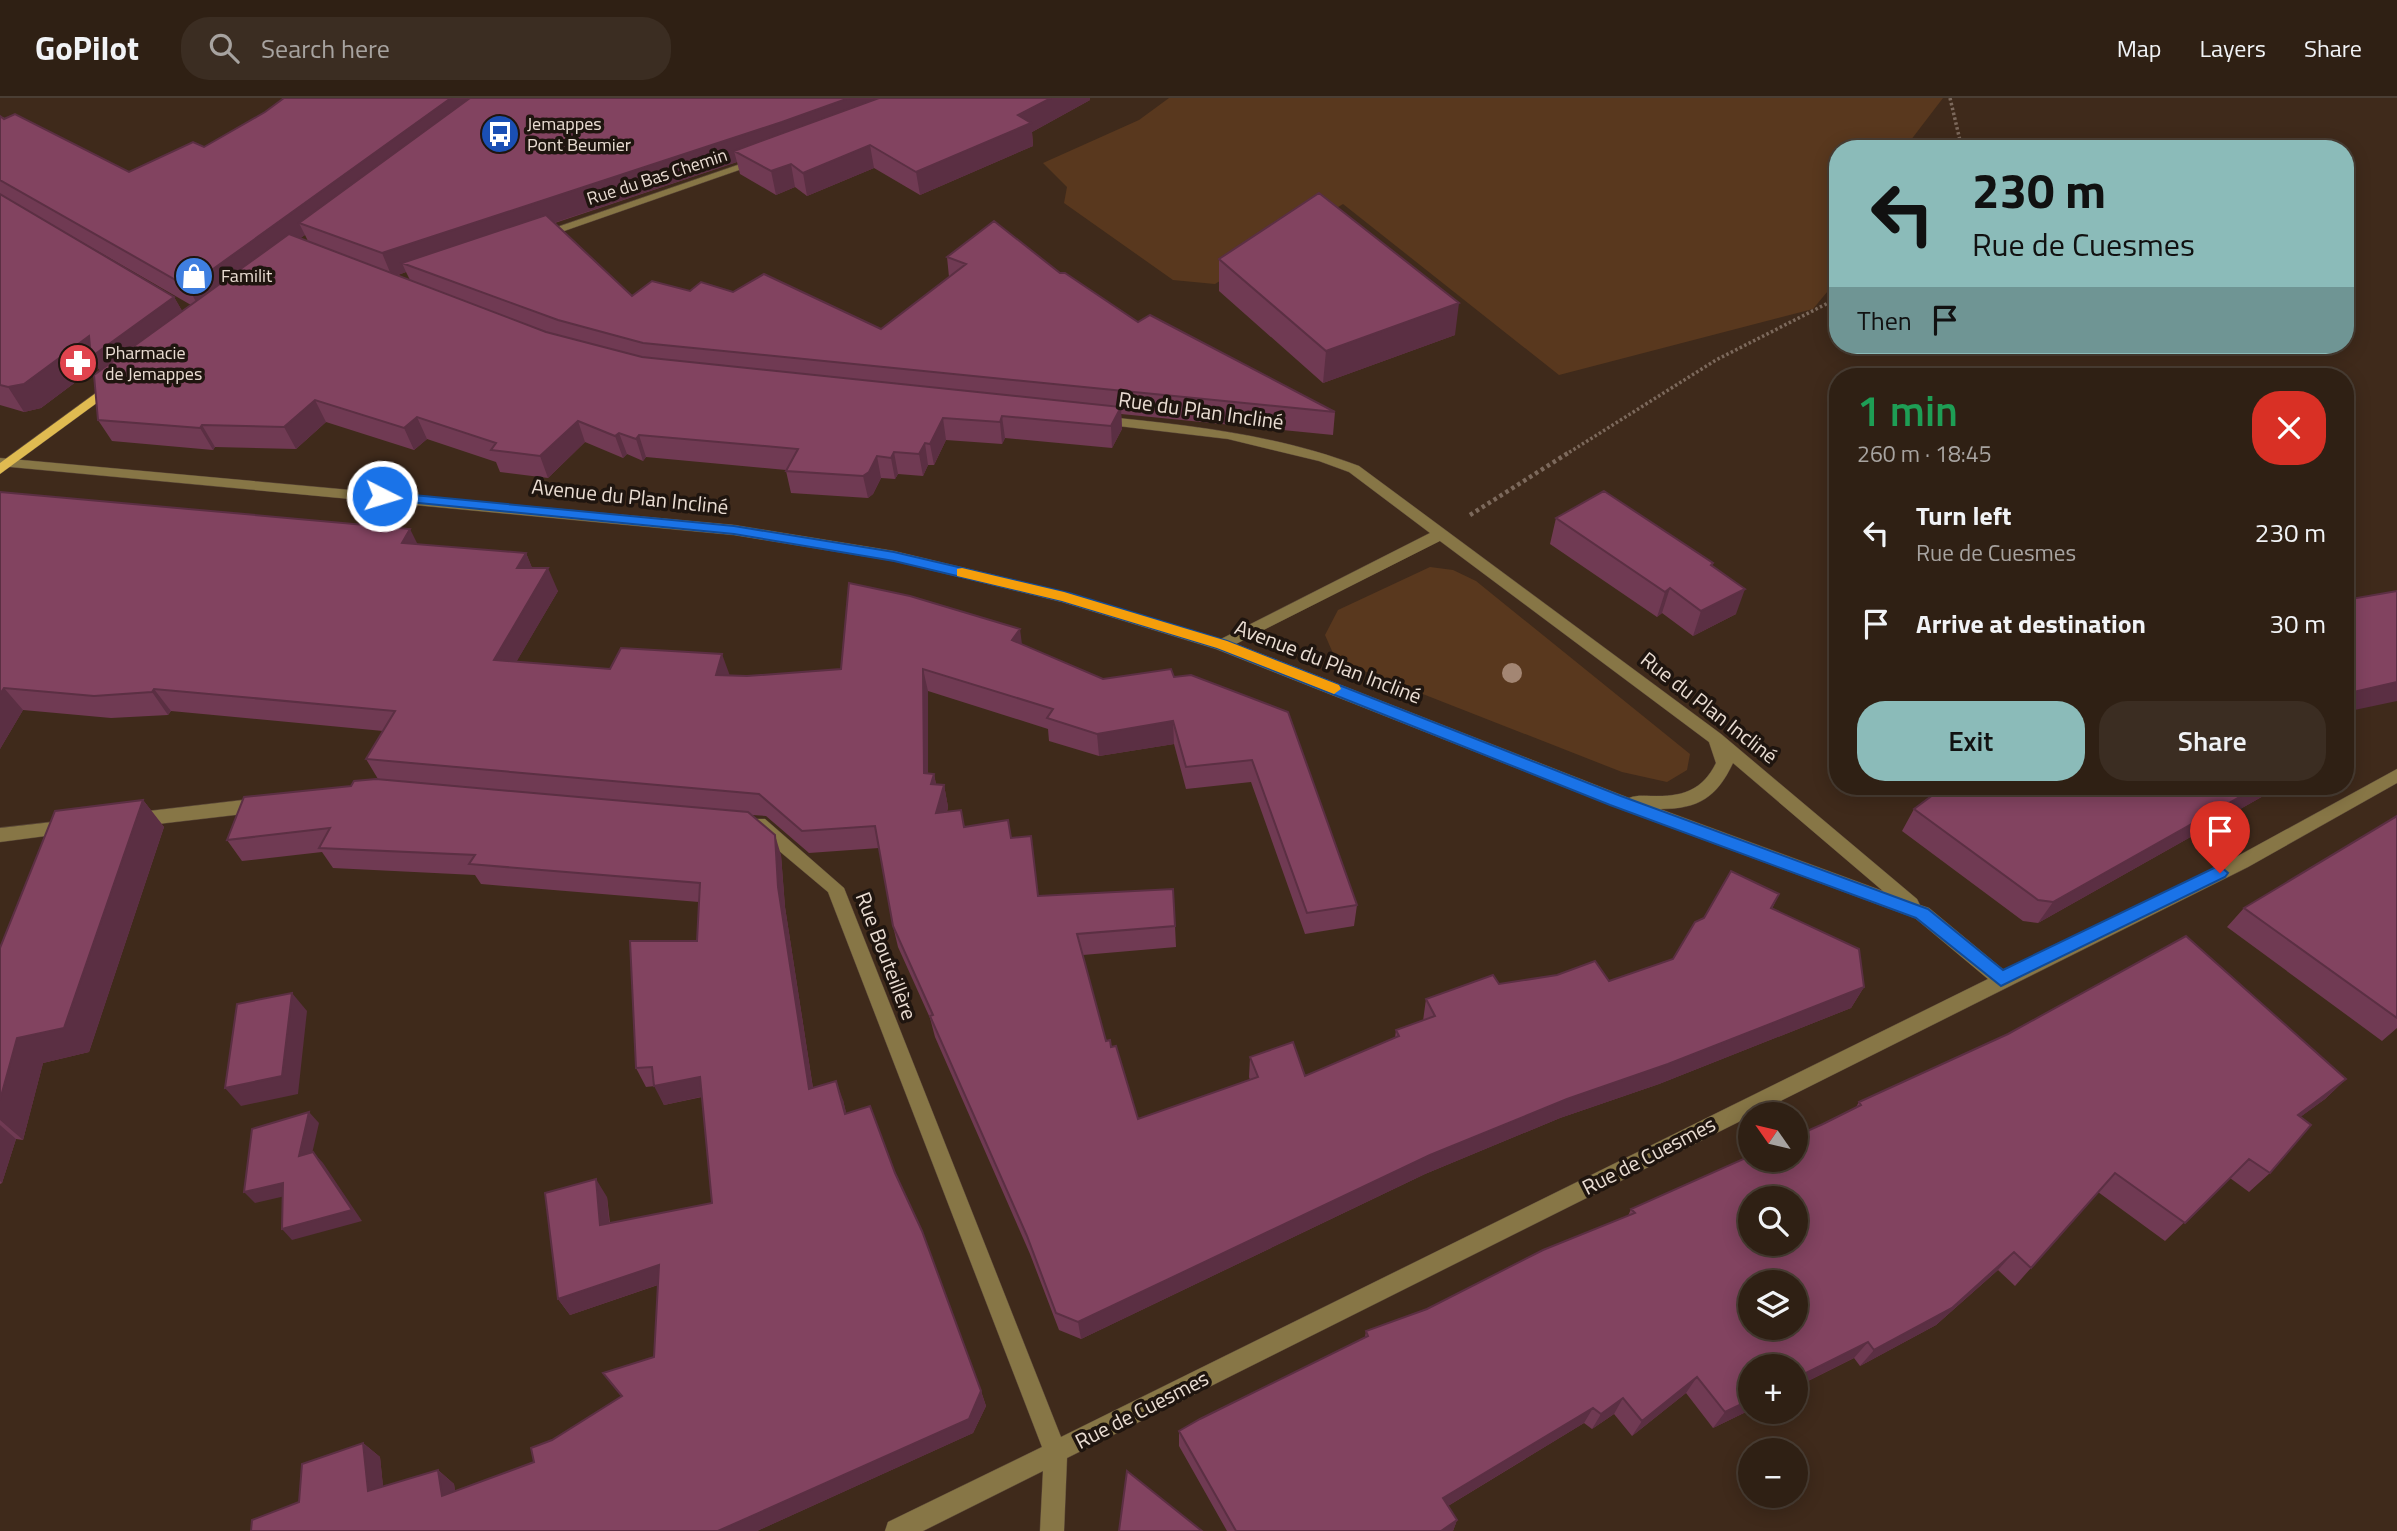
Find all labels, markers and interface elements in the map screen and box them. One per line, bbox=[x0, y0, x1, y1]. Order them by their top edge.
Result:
search box bbox=[181, 17, 671, 80]
text: GoPilot bbox=[35, 23, 139, 73]
icon: search bbox=[205, 29, 243, 67]
text: Search here bbox=[261, 29, 390, 68]
text: Map bbox=[2117, 30, 2162, 66]
text: Layers bbox=[2200, 30, 2266, 66]
text: Share bbox=[2304, 30, 2362, 66]
place label: Jemappes Pont Beumier bbox=[527, 110, 631, 158]
bus stop icon: Jemappes Pont Beumier bbox=[479, 113, 521, 155]
street label: Rue du Bas Chemin bbox=[583, 141, 731, 212]
text: 230 m bbox=[1972, 152, 2106, 227]
icon: left bbox=[1857, 168, 1948, 259]
text: Rue de Cuesmes bbox=[1972, 220, 2195, 268]
shop icon: Familit bbox=[173, 255, 215, 297]
place label: Familit bbox=[221, 262, 273, 289]
text: Then bbox=[1857, 301, 1912, 340]
icon: arrive bbox=[1926, 301, 1964, 339]
place label: Pharmacie de Jemappes bbox=[105, 339, 202, 387]
pharmacy icon: Pharmacie de Jemappes bbox=[57, 342, 99, 384]
text: 1 min bbox=[1857, 378, 1958, 442]
street label: Rue du Plan Incliné bbox=[1116, 383, 1286, 437]
button: close bbox=[2252, 391, 2326, 465]
text: 260 m · 18:45 bbox=[1857, 436, 1992, 471]
position arrow bbox=[345, 459, 419, 533]
street label: Avenue du Plan Incliné bbox=[530, 470, 730, 522]
text: Turn left bbox=[1916, 496, 2011, 535]
text: 230 m bbox=[2255, 513, 2326, 552]
icon: left bbox=[1857, 514, 1895, 552]
text: Rue de Cuesmes bbox=[1916, 535, 2076, 570]
text: Arrive at destination bbox=[1916, 604, 2146, 643]
text: 30 m bbox=[2269, 604, 2326, 643]
icon: arrive bbox=[1857, 605, 1895, 643]
street label: Avenue du Plan Incliné bbox=[1230, 611, 1426, 711]
street label: Rue du Plan Incliné bbox=[1634, 643, 1785, 771]
button: Exit bbox=[1857, 701, 2085, 781]
button: Share bbox=[2099, 701, 2326, 781]
pin bbox=[2190, 801, 2250, 873]
icon: arrive bbox=[2201, 812, 2239, 850]
street label: Rue Bouteillère bbox=[848, 887, 926, 1024]
north arrow bbox=[1738, 1102, 1808, 1172]
map controls bbox=[1738, 1102, 1808, 1508]
street label: Rue de Cuesmes bbox=[1576, 1108, 1721, 1203]
button: search bbox=[1738, 1186, 1808, 1256]
button: layers bbox=[1738, 1270, 1808, 1340]
button: + bbox=[1738, 1354, 1808, 1424]
street label: Rue de Cuesmes bbox=[1069, 1362, 1214, 1457]
button: − bbox=[1738, 1438, 1808, 1508]

